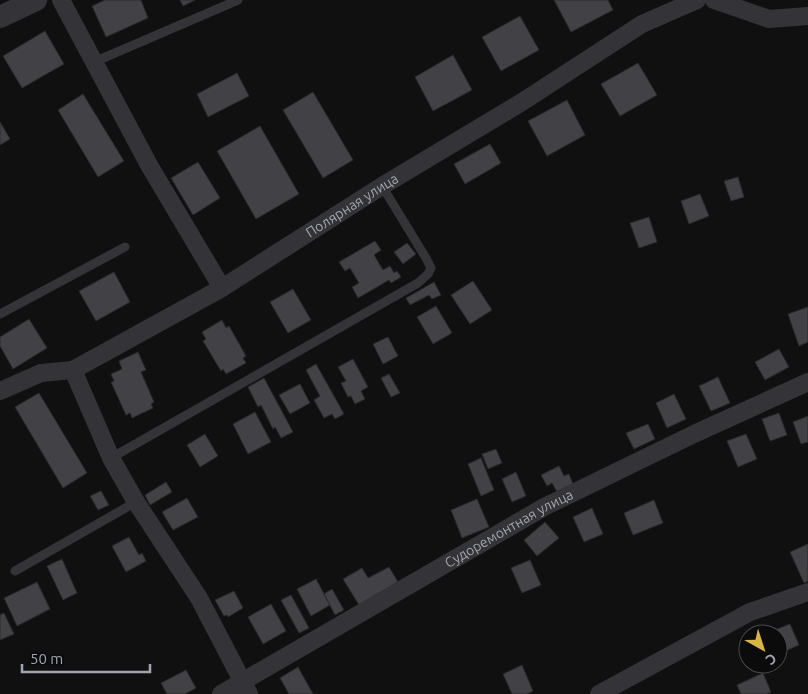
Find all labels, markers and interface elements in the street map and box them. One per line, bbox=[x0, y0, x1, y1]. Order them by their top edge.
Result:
street label: Полярная улица bbox=[303, 170, 401, 241]
street label: Судоремонтная улица bbox=[442, 486, 576, 571]
north arrow bbox=[738, 624, 788, 674]
scale bar bbox=[22, 642, 150, 674]
text: 50 m bbox=[30, 650, 63, 667]
text: С bbox=[763, 650, 780, 668]

